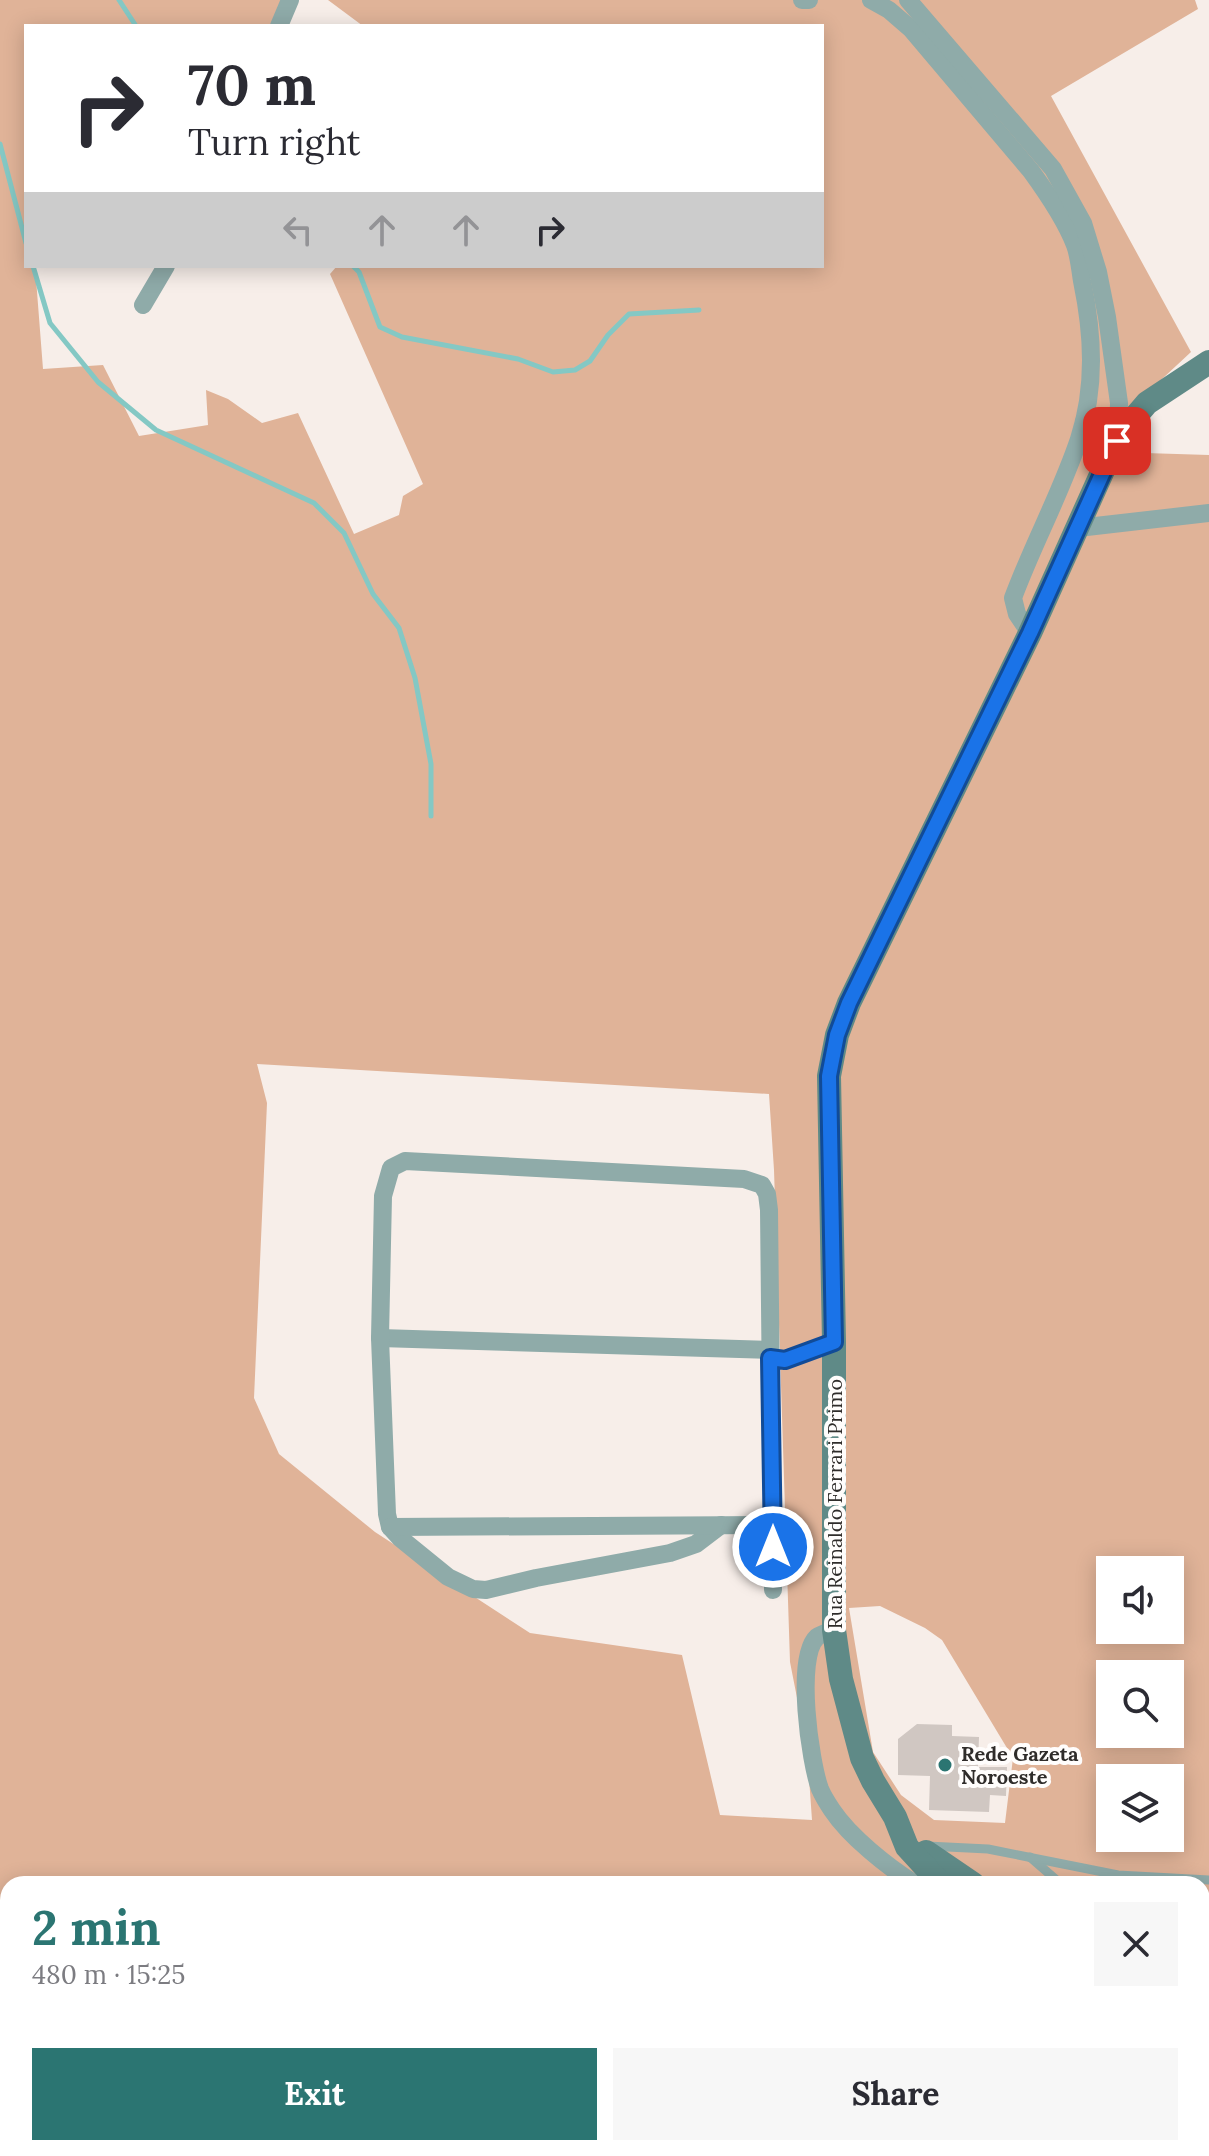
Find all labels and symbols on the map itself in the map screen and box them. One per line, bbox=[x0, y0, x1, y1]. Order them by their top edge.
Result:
pin bbox=[1083, 407, 1151, 475]
street label: Rua Reinaldo Ferrari Primo bbox=[822, 1379, 847, 1629]
position arrow bbox=[731, 1505, 815, 1589]
place label: Rede Gazeta Noroeste bbox=[961, 1741, 1079, 1789]
marker: Rede Gazeta Noroeste bbox=[936, 1756, 954, 1774]

